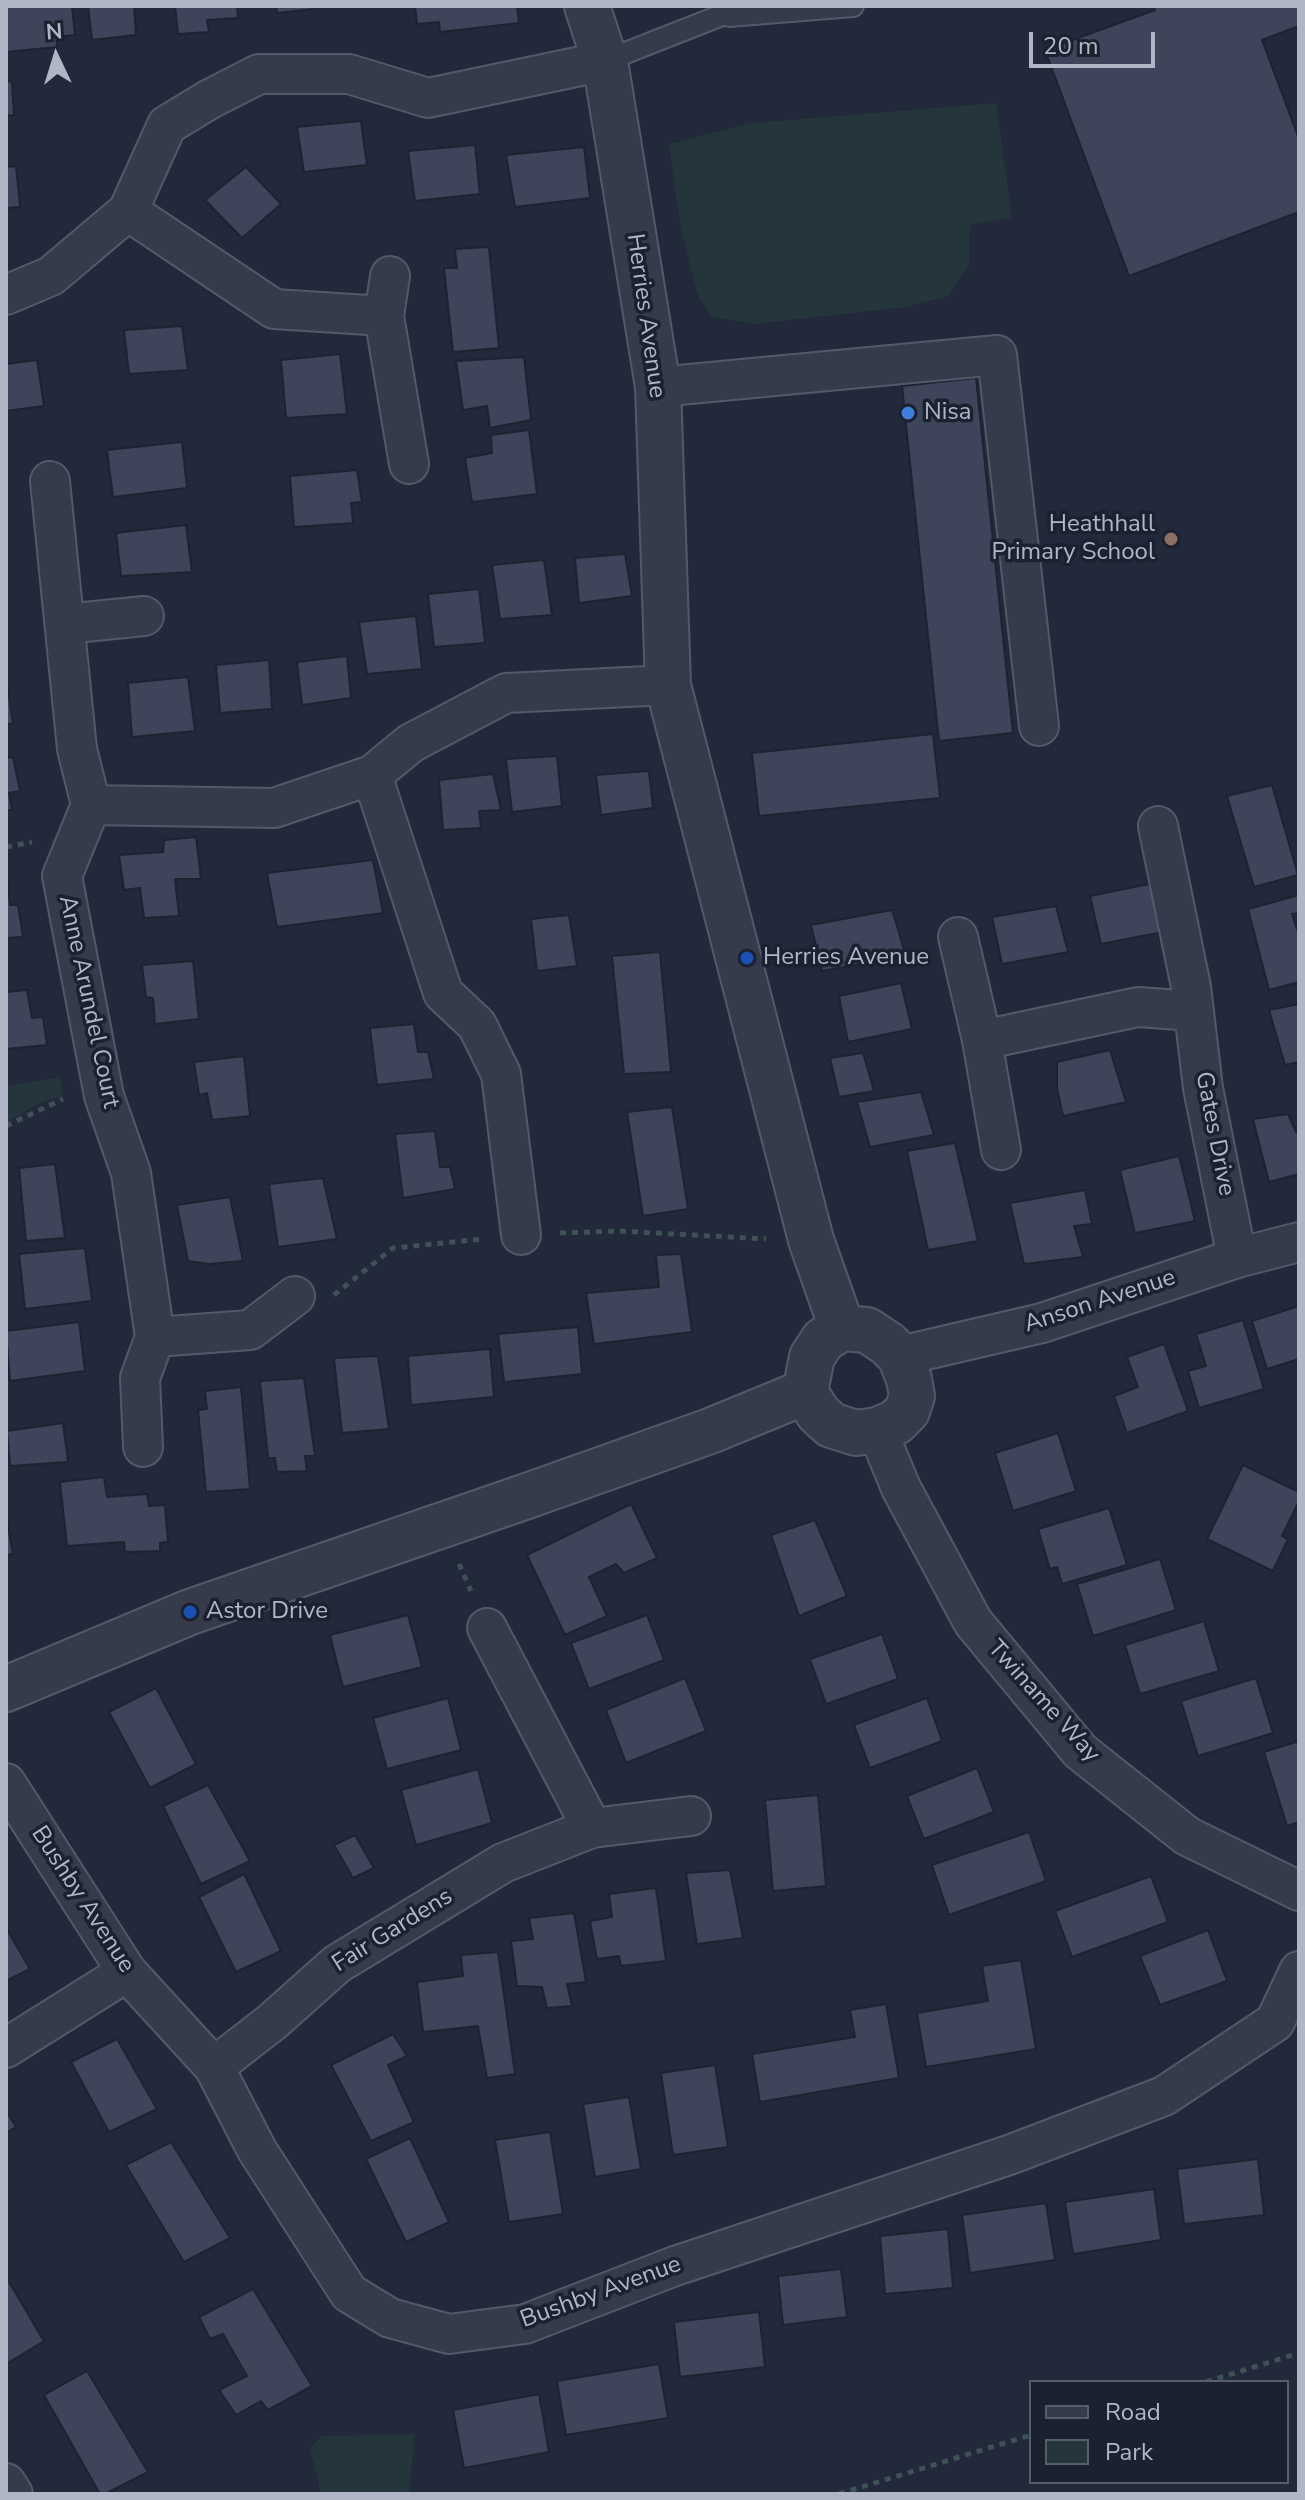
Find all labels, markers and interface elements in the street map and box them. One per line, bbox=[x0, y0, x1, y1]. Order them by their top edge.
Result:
north arrow bbox=[16, 16, 96, 96]
scale bar bbox=[1033, 16, 1159, 66]
text: N bbox=[45, 17, 64, 48]
text: 20 m bbox=[1043, 30, 1099, 62]
street label: Herries Avenue bbox=[619, 232, 671, 400]
place label: Nisa bbox=[924, 399, 972, 427]
marker: Nisa bbox=[899, 404, 917, 422]
place label: Heathhall Primary School bbox=[992, 511, 1155, 567]
marker: Heathhall Primary School bbox=[1162, 530, 1180, 548]
street label: Anne Arundel Court bbox=[51, 893, 125, 1111]
place label: Herries Avenue bbox=[763, 944, 929, 972]
marker: Herries Avenue bbox=[738, 949, 756, 967]
street label: Gates Drive bbox=[1188, 1069, 1240, 1199]
street label: Anson Avenue bbox=[1021, 1264, 1179, 1340]
place label: Astor Drive bbox=[206, 1598, 328, 1626]
marker: Astor Drive bbox=[181, 1603, 199, 1621]
street label: Twiname Way bbox=[981, 1635, 1105, 1769]
street label: Bushby Avenue bbox=[24, 1821, 140, 1979]
street label: Fair Gardens bbox=[328, 1883, 458, 1979]
street label: Bushby Avenue bbox=[517, 2251, 685, 2335]
legend bbox=[1029, 2380, 1289, 2484]
text: Road bbox=[1105, 2396, 1161, 2428]
text: Park bbox=[1105, 2436, 1153, 2468]

